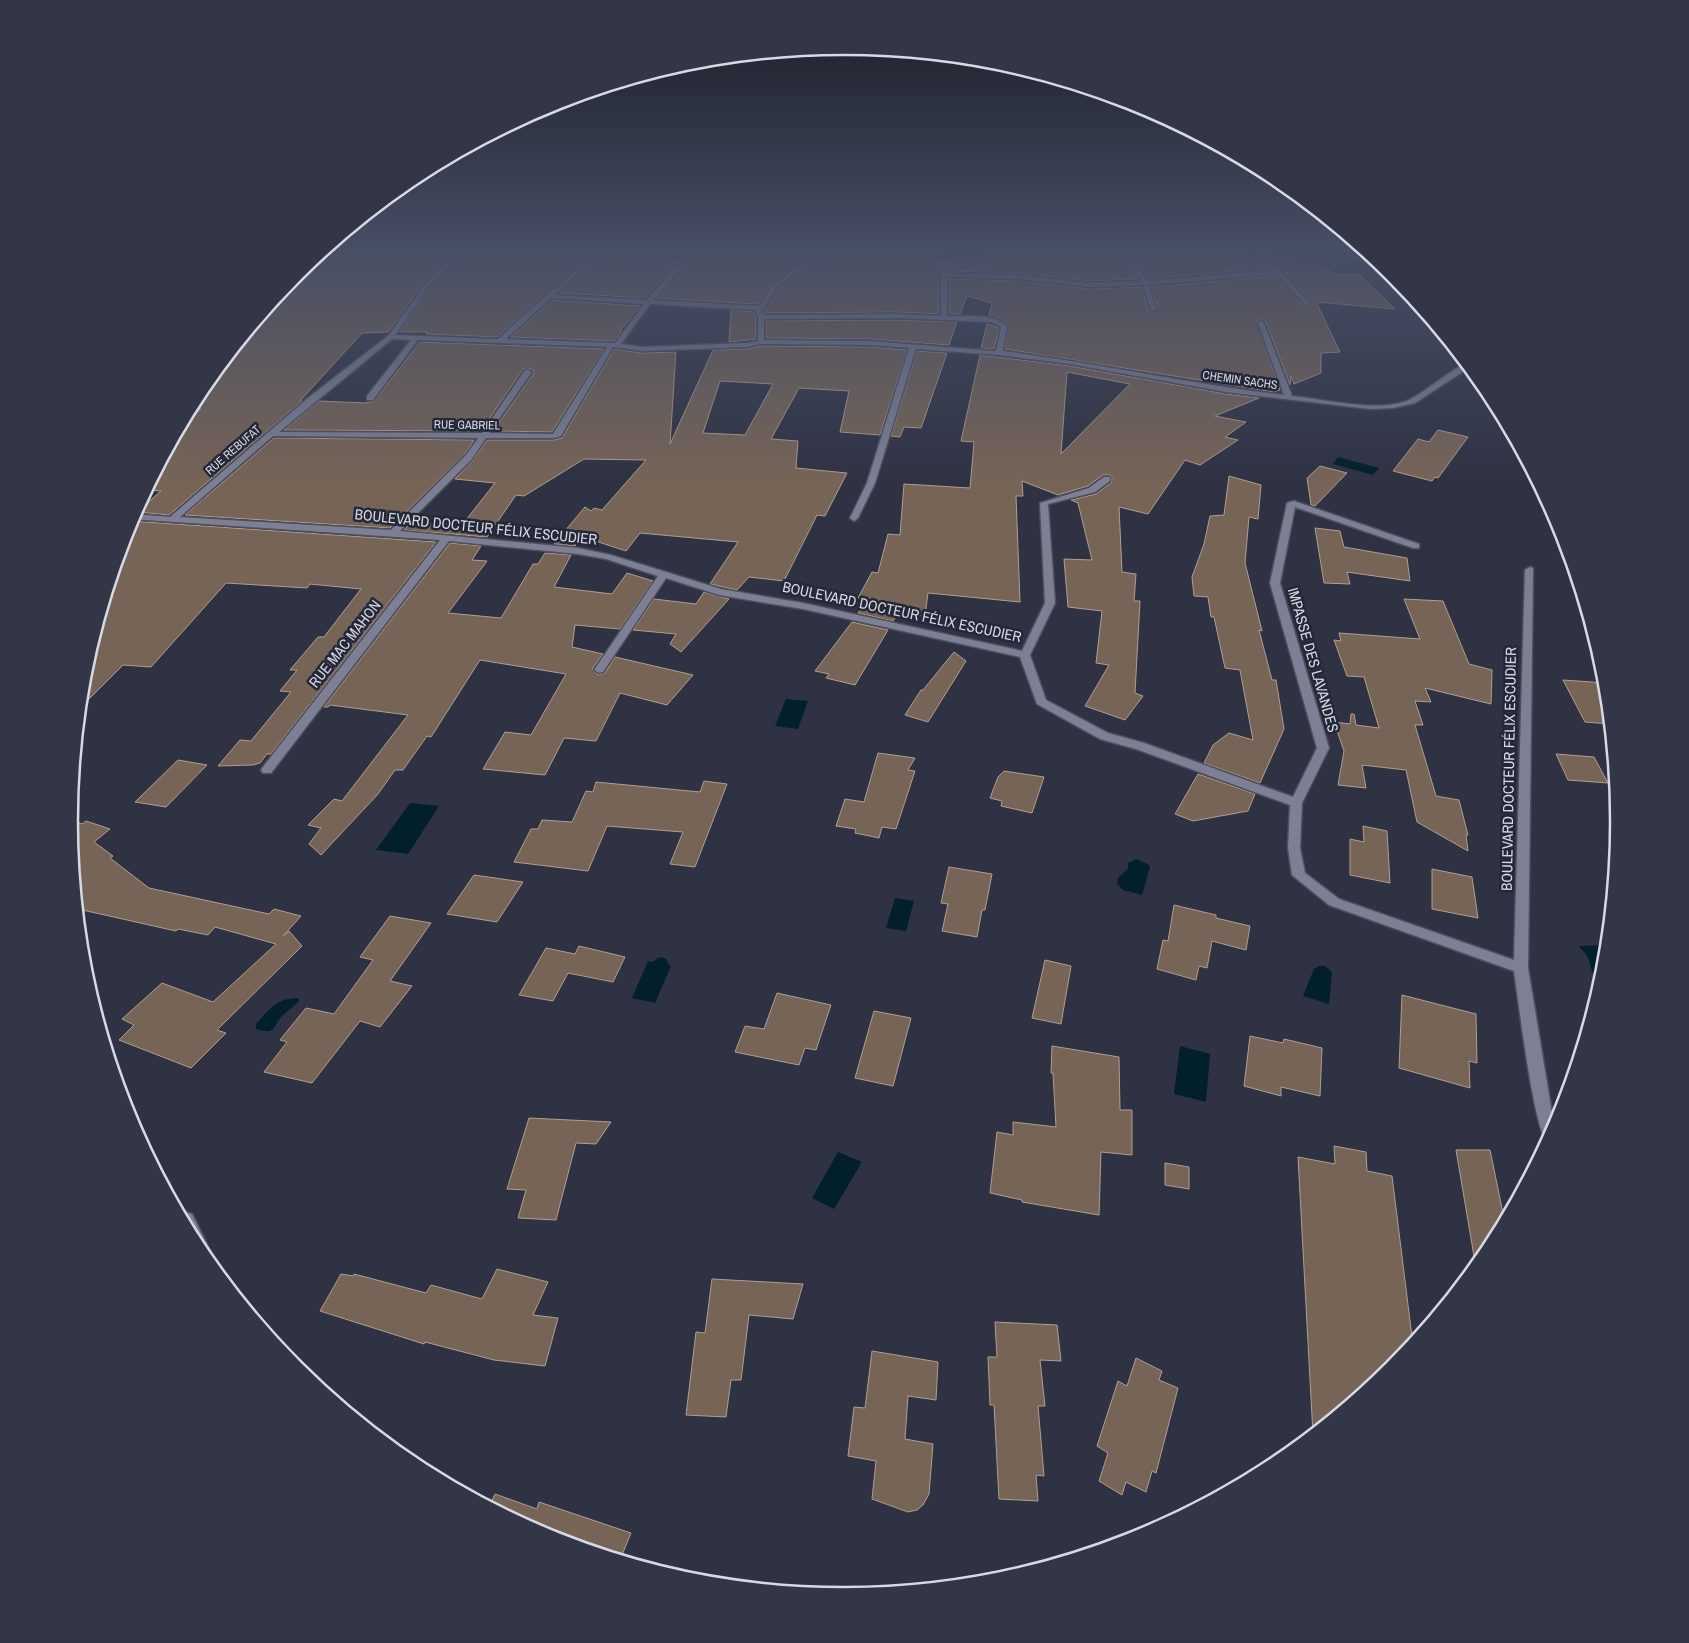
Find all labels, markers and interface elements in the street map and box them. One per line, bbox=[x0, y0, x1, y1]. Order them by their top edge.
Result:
street label: CHEMIN SACHS bbox=[1202, 367, 1279, 393]
street label: RUE GABRIEL bbox=[434, 416, 501, 434]
street label: RUE REBUFAT bbox=[202, 422, 264, 478]
street label: BOULEVARD DOCTEUR FÉLIX ESCUDIER bbox=[354, 503, 598, 550]
street label: BOULEVARD DOCTEUR FÉLIX ESCUDIER bbox=[781, 576, 1024, 647]
street label: IMPASSE DES LAVANDES bbox=[1283, 585, 1344, 735]
street label: RUE MAC MAHON bbox=[304, 595, 385, 692]
street label: BOULEVARD DOCTEUR FÉLIX ESCUDIER bbox=[1496, 647, 1521, 891]

